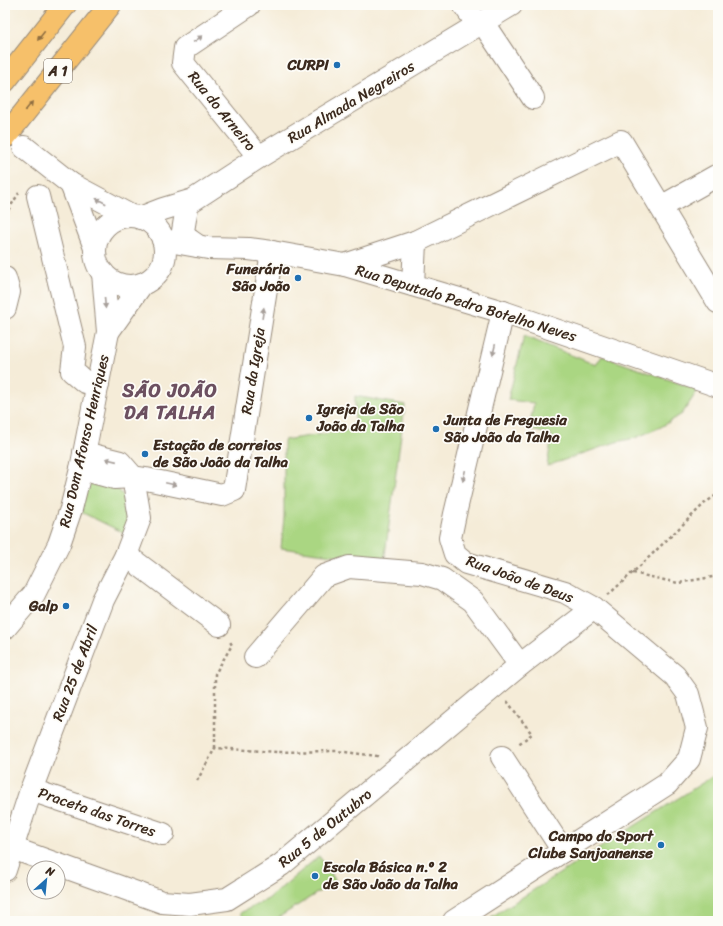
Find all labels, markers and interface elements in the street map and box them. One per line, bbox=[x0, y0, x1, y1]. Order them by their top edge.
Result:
one-way arrow bbox=[36, 30, 45, 41]
one-way arrow bbox=[193, 35, 203, 43]
place label: CURPI bbox=[286, 52, 329, 78]
street label: Rua Almada Negreiros bbox=[282, 53, 420, 150]
road number: A 1 bbox=[44, 59, 72, 83]
marker: CURPI bbox=[332, 60, 342, 70]
street label: Rua do Arneiro bbox=[181, 65, 263, 157]
one-way arrow bbox=[25, 101, 34, 112]
one-way arrow bbox=[95, 197, 107, 204]
place label: Funerária São João bbox=[225, 256, 291, 299]
street label: Rua Deputado Pedro Botelho Neves bbox=[352, 257, 580, 349]
marker: Funerária São João bbox=[293, 273, 303, 283]
one-way arrow bbox=[102, 297, 109, 309]
one-way arrow bbox=[260, 307, 266, 319]
street label: Rua da Igreja bbox=[233, 325, 273, 416]
one-way arrow bbox=[491, 344, 497, 356]
street label: Rua Dom Afonso Henriques bbox=[51, 352, 117, 530]
district label: SÃO JOÃO DA TALHA bbox=[121, 374, 218, 429]
place label: Igreja de São João da Talha bbox=[316, 396, 405, 439]
place label: Junta de Freguesia São João da Talha bbox=[443, 407, 567, 450]
marker: Igreja de São João da Talha bbox=[304, 413, 314, 423]
marker: Junta de Freguesia São João da Talha bbox=[431, 424, 441, 434]
place label: Estação de correios de São João da Talha bbox=[153, 432, 288, 475]
marker: Estação de correios de São João da Talha bbox=[140, 449, 150, 459]
one-way arrow bbox=[105, 456, 118, 462]
one-way arrow bbox=[461, 470, 467, 482]
one-way arrow bbox=[165, 482, 177, 488]
street label: Rua João de Deus bbox=[463, 548, 578, 611]
place label: Galp bbox=[28, 593, 58, 619]
marker: Galp bbox=[61, 601, 71, 611]
street label: Rua 25 de Abril bbox=[45, 620, 106, 725]
street label: Praceta das Torres bbox=[35, 780, 159, 844]
street label: Rua 5 de Outubro bbox=[272, 781, 378, 874]
place label: Campo do Sport Clube Sanjoanense bbox=[528, 823, 654, 866]
marker: Campo do Sport Clube Sanjoanense bbox=[656, 840, 666, 850]
place label: Escola Básica n.º 2 de São João da Talha bbox=[323, 854, 458, 897]
north arrow bbox=[26, 860, 66, 900]
text: N bbox=[42, 861, 58, 882]
marker: Escola Básica n.º 2 de São João da Talha bbox=[310, 871, 320, 881]

